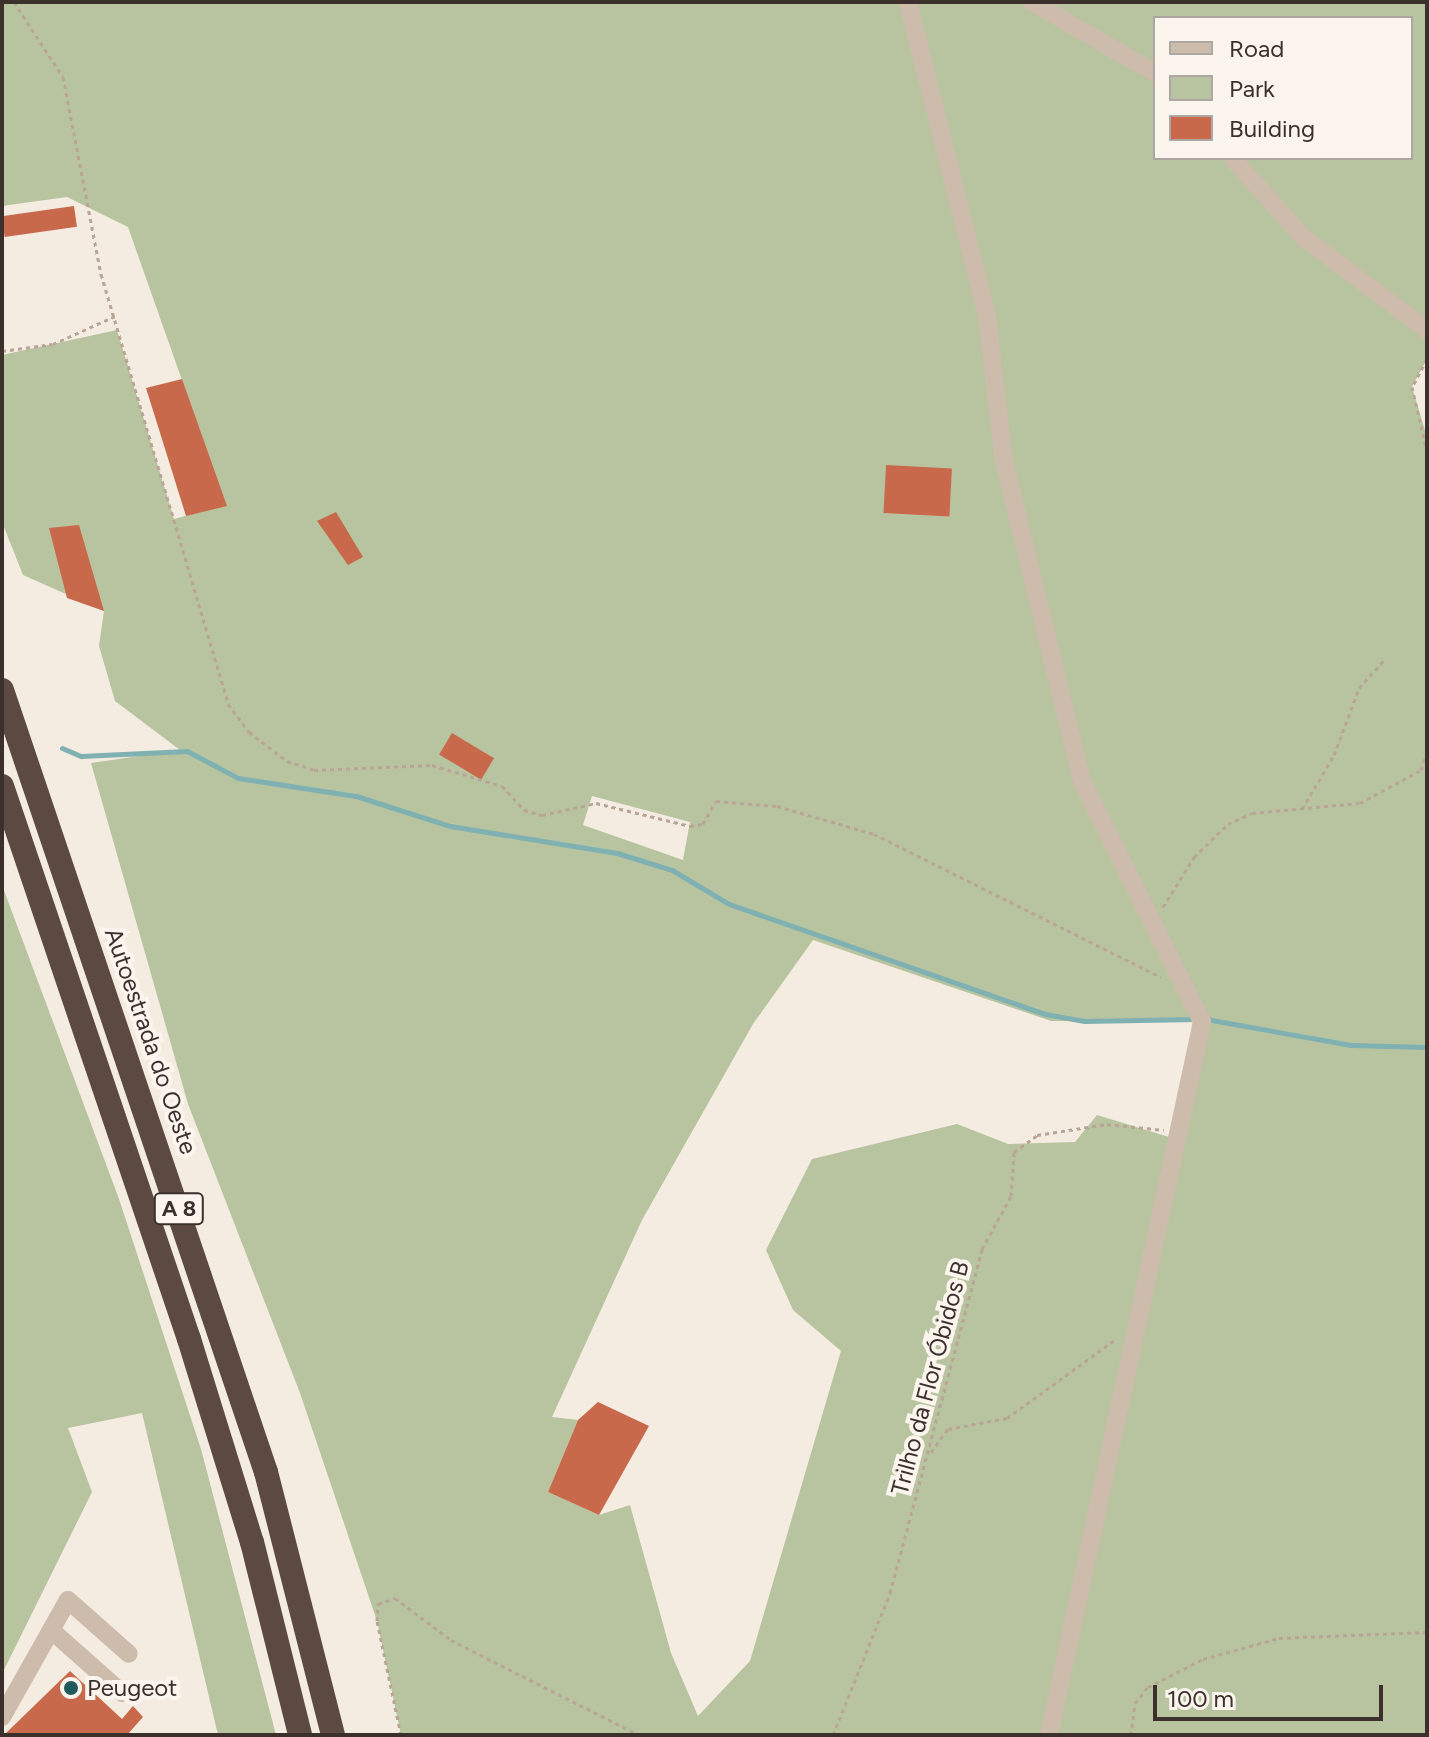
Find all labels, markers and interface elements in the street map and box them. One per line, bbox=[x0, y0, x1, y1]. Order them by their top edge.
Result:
legend bbox=[1153, 16, 1413, 160]
text: Road bbox=[1229, 34, 1284, 63]
text: Park bbox=[1229, 74, 1275, 103]
text: Building bbox=[1229, 114, 1315, 143]
street label: Autoestrada do Oeste bbox=[99, 924, 203, 1158]
road number: A 8 bbox=[153, 1191, 205, 1227]
street label: Trilho da Flor Óbidos B bbox=[885, 1258, 975, 1498]
scale bar bbox=[1157, 1669, 1387, 1719]
place label: Peugeot bbox=[87, 1674, 177, 1702]
marker: Peugeot bbox=[62, 1679, 80, 1697]
text: 100 m bbox=[1167, 1684, 1234, 1713]

